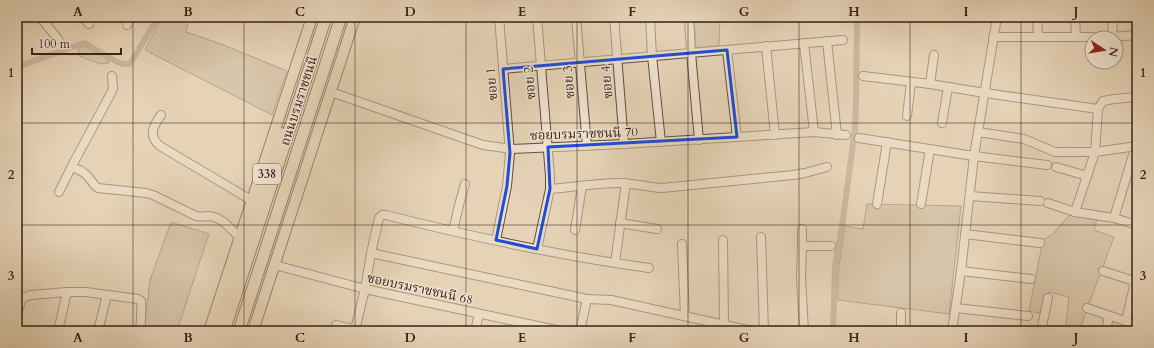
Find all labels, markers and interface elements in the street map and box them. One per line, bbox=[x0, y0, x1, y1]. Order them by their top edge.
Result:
text: A bbox=[73, 3, 83, 21]
text: B bbox=[183, 3, 193, 21]
text: C bbox=[295, 3, 305, 21]
text: D bbox=[404, 3, 416, 21]
text: E bbox=[518, 3, 526, 21]
text: F bbox=[628, 3, 636, 21]
text: G bbox=[739, 3, 750, 21]
text: H bbox=[848, 3, 860, 21]
text: I bbox=[963, 3, 969, 21]
text: J bbox=[1072, 3, 1079, 21]
scale bar bbox=[32, 30, 121, 56]
north arrow bbox=[1084, 30, 1124, 70]
text: 100 m bbox=[38, 36, 71, 52]
text: N bbox=[1105, 46, 1122, 59]
street label: ถนนบรมราชชนนี bbox=[276, 53, 322, 148]
text: 1 bbox=[8, 64, 14, 82]
street label: ซอย 4 bbox=[597, 64, 617, 99]
text: 1 bbox=[1140, 64, 1146, 82]
street label: ซอย 2 bbox=[520, 65, 540, 100]
street label: ซอย 3 bbox=[559, 65, 579, 99]
street label: ซอย 1 bbox=[482, 67, 502, 101]
street label: ซอยบรมราชชนนี 70 bbox=[530, 123, 639, 145]
road number: 338 bbox=[253, 164, 281, 184]
text: 2 bbox=[8, 166, 15, 184]
text: 2 bbox=[1140, 166, 1147, 184]
text: 3 bbox=[8, 267, 15, 285]
text: 3 bbox=[1140, 267, 1147, 285]
street label: ซอยบรมราชชนนี 68 bbox=[365, 269, 475, 309]
text: A bbox=[73, 329, 83, 347]
text: B bbox=[183, 329, 193, 347]
text: C bbox=[295, 329, 305, 347]
text: D bbox=[404, 329, 416, 347]
text: E bbox=[518, 329, 526, 347]
text: F bbox=[628, 329, 636, 347]
text: G bbox=[739, 329, 750, 347]
text: H bbox=[848, 329, 860, 347]
text: I bbox=[963, 329, 969, 347]
text: J bbox=[1072, 329, 1079, 347]

